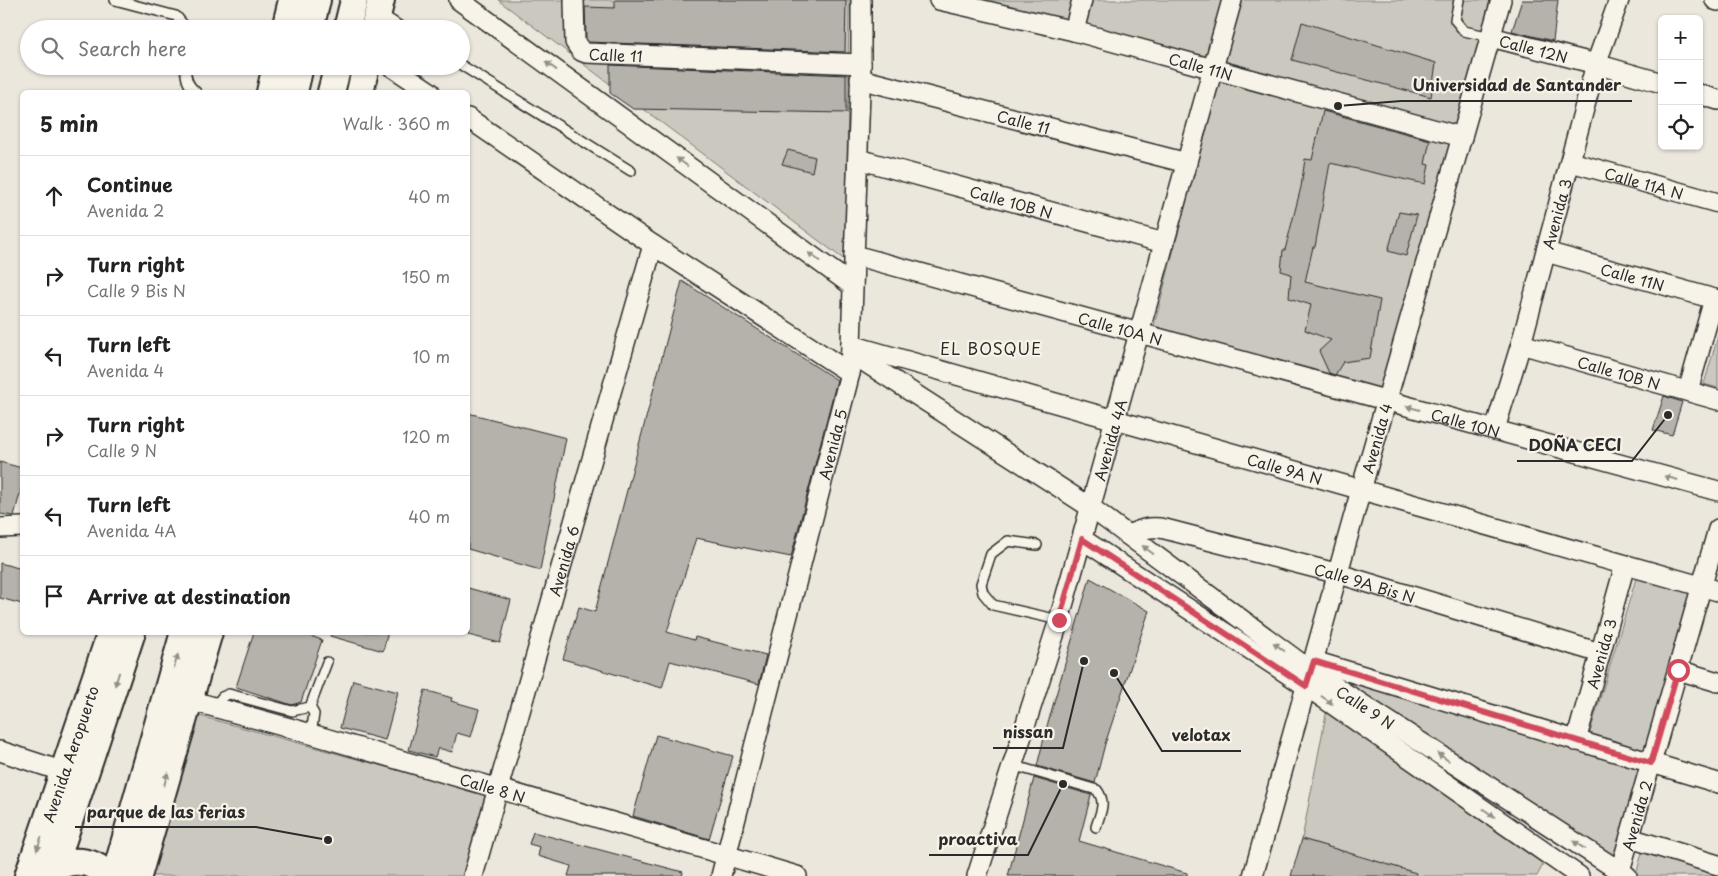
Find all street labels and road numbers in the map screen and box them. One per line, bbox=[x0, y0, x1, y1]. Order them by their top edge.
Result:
street label: Calle 12N bbox=[1497, 28, 1570, 68]
street label: Calle 11 bbox=[588, 42, 643, 67]
street label: Calle 11N bbox=[1166, 46, 1235, 85]
street label: Calle 11 bbox=[995, 103, 1053, 139]
street label: Calle 11A N bbox=[1602, 160, 1686, 204]
street label: Avenida 3 bbox=[1535, 176, 1576, 251]
street label: Calle 10B N bbox=[967, 179, 1055, 223]
street label: Calle 11N bbox=[1598, 256, 1667, 296]
street label: Calle 10A N bbox=[1076, 305, 1165, 350]
street label: Calle 10B N bbox=[1575, 349, 1663, 395]
street label: Avenida 4A bbox=[1087, 396, 1132, 483]
street label: Avenida 4 bbox=[1355, 400, 1397, 476]
street label: Calle 10N bbox=[1428, 402, 1503, 442]
street label: Avenida 5 bbox=[812, 406, 852, 482]
street label: Calle 9A N bbox=[1244, 446, 1325, 490]
street label: Avenida 6 bbox=[542, 523, 584, 599]
street label: Calle 9A Bis N bbox=[1312, 557, 1418, 608]
street label: Avenida 3 bbox=[1580, 615, 1621, 691]
street label: Calle 9 N bbox=[1332, 679, 1400, 734]
street label: Avenida Aeropuerto bbox=[36, 682, 103, 825]
street label: Calle 8 N bbox=[457, 767, 528, 808]
street label: Avenida 2 bbox=[1615, 777, 1657, 853]

